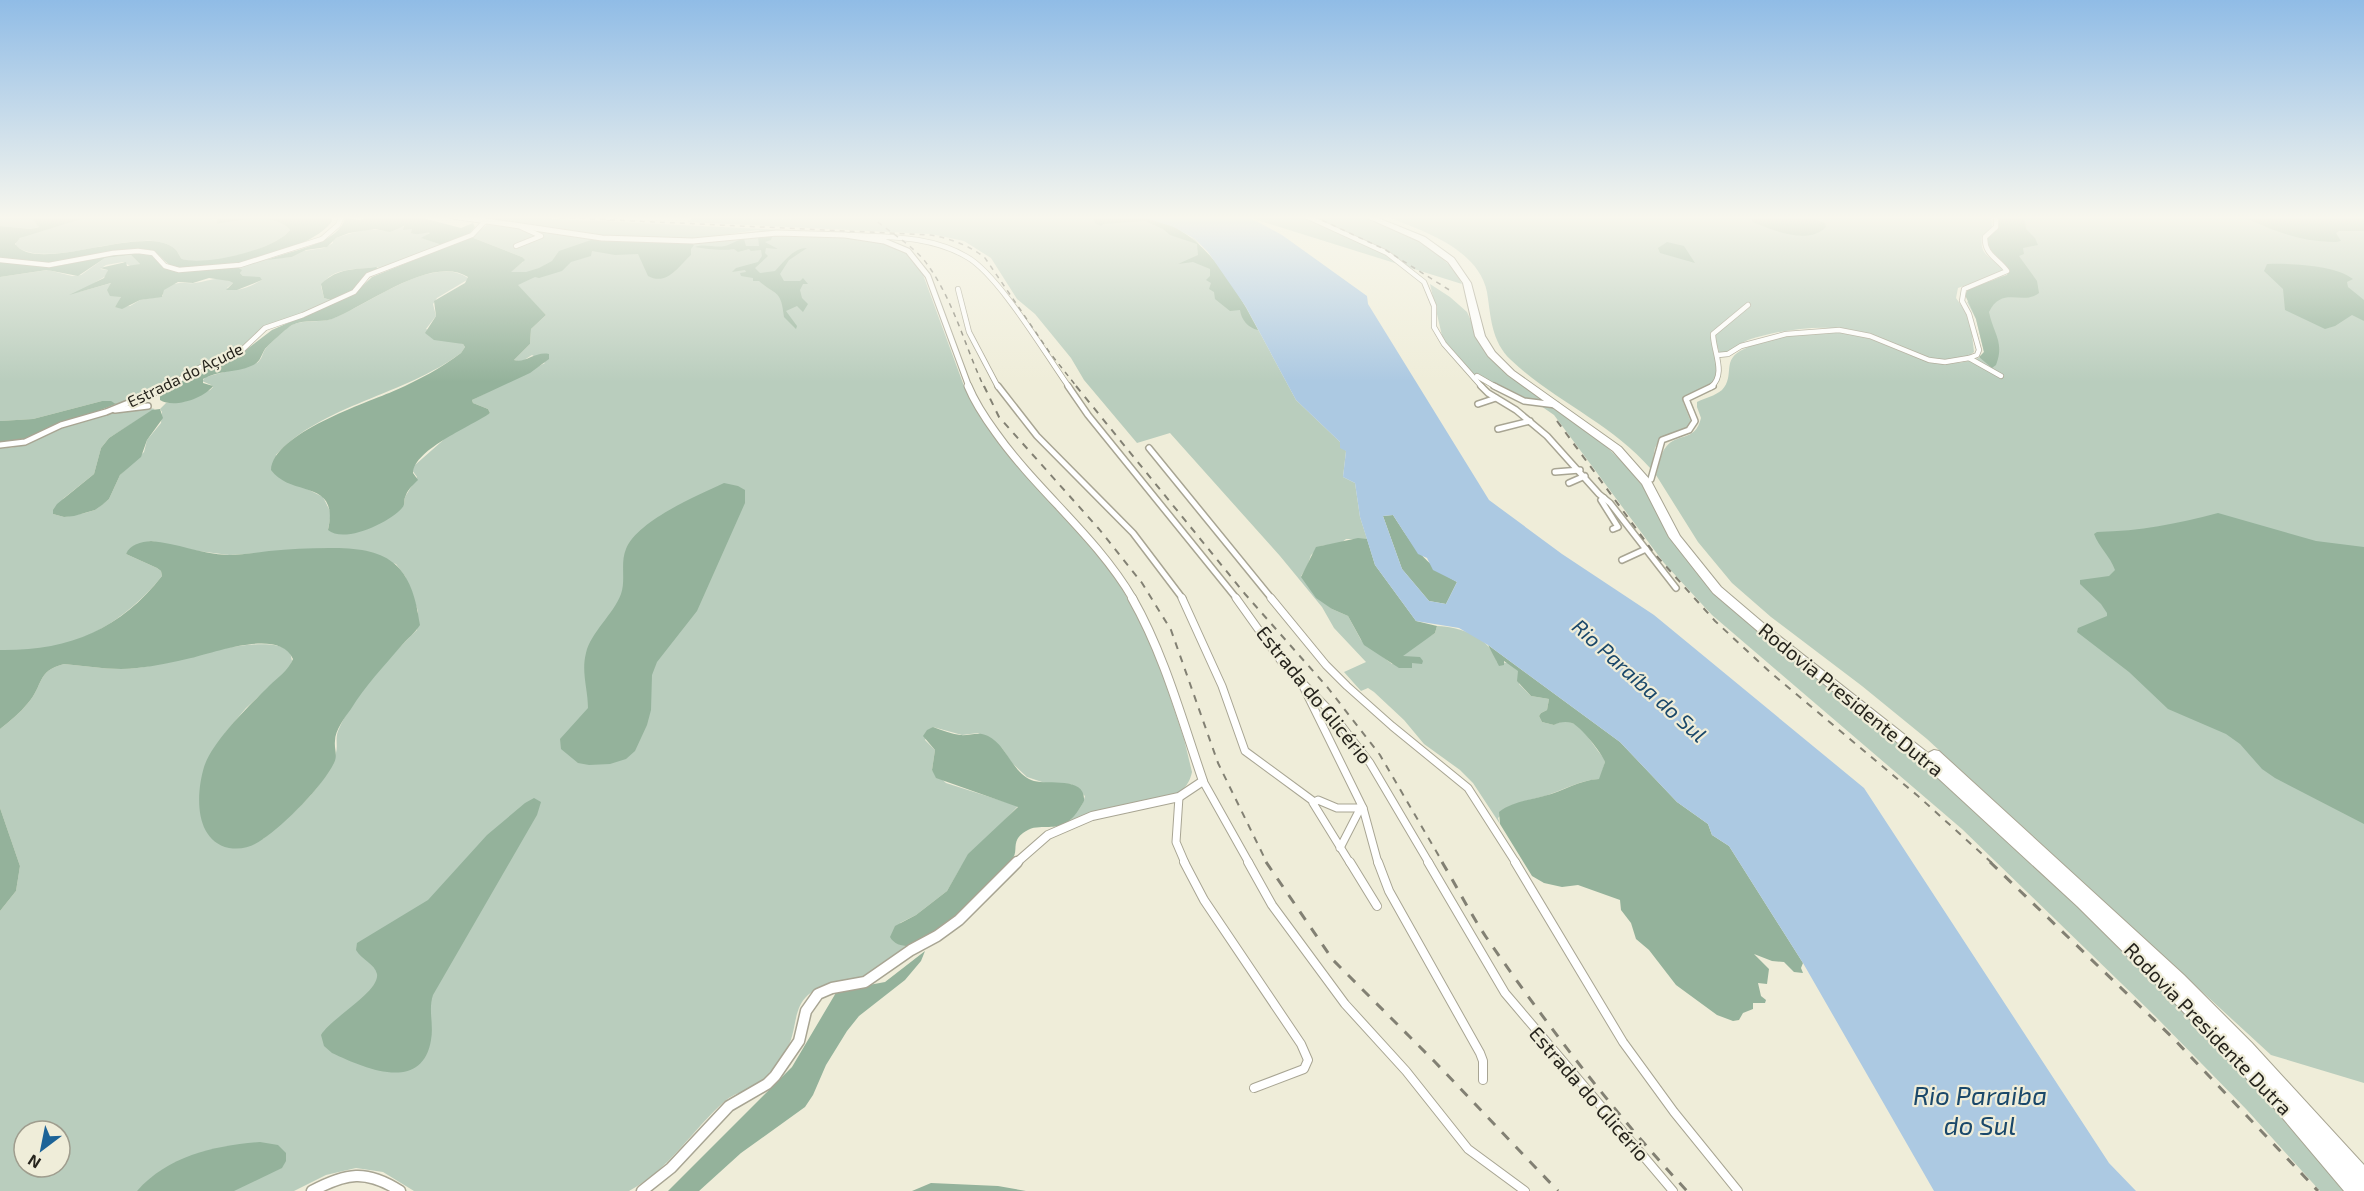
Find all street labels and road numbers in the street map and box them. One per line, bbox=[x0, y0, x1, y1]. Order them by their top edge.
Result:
street label: Estrada do Açude bbox=[124, 338, 246, 412]
street label: Rodovia Presidente Dutra bbox=[1754, 617, 1949, 781]
street label: Estrada do Glicério bbox=[1252, 621, 1378, 768]
street label: Rodovia Presidente Dutra bbox=[2120, 937, 2297, 1120]
street label: Estrada do Glicério bbox=[1525, 1021, 1655, 1165]

